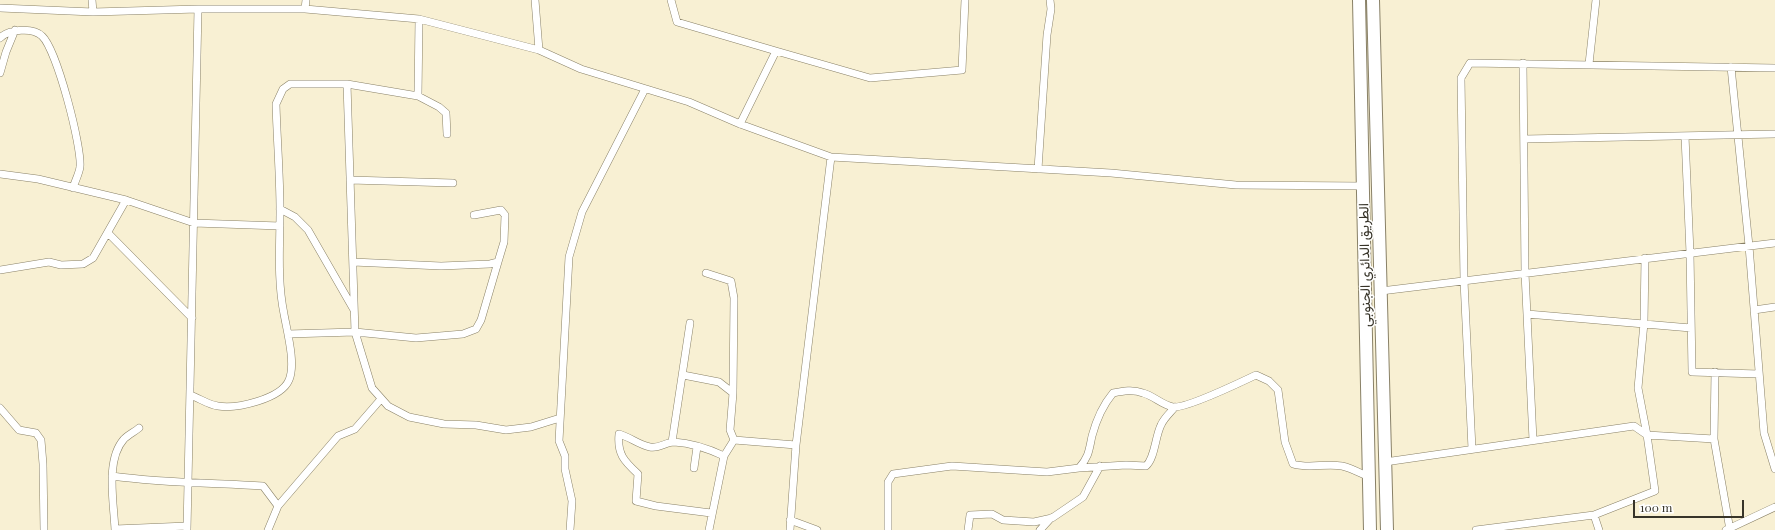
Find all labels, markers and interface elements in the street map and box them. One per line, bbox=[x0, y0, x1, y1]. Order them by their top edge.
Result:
street label: الطريق الدائري الجنوبي bbox=[1356, 203, 1374, 327]
scale bar bbox=[1635, 492, 1746, 518]
text: 100 m bbox=[1640, 499, 1672, 515]

